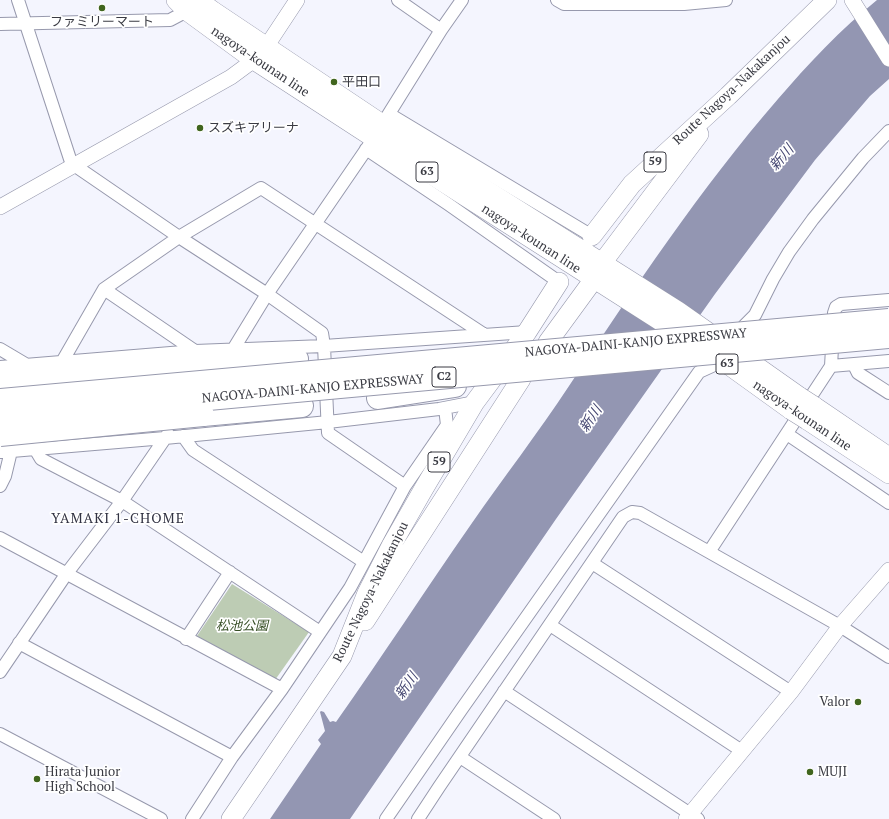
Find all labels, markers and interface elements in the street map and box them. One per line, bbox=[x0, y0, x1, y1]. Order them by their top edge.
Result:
marker: ファミリーマート bbox=[97, 3, 107, 13]
place label: ファミリーマート bbox=[50, 14, 154, 30]
street label: nagoya-kounan line bbox=[208, 23, 312, 101]
street label: Route Nagoya-Nakakanjou bbox=[670, 32, 794, 148]
place label: 平田口 bbox=[342, 74, 381, 90]
marker: 平田口 bbox=[329, 77, 339, 87]
place label: スズキアリーナ bbox=[208, 120, 299, 136]
marker: スズキアリーナ bbox=[195, 123, 205, 133]
water label: 新川 bbox=[766, 142, 798, 174]
road number: 59 bbox=[644, 152, 666, 172]
road number: 63 bbox=[416, 162, 438, 182]
street label: nagoya-kounan line bbox=[478, 201, 584, 277]
street label: NAGOYA-DAINI-KANJO EXPRESSWAY bbox=[524, 326, 748, 360]
road number: 63 bbox=[716, 354, 738, 374]
road number: C2 bbox=[432, 367, 456, 387]
street label: NAGOYA-DAINI-KANJO EXPRESSWAY bbox=[201, 372, 425, 406]
street label: nagoya-kounan line bbox=[750, 377, 854, 455]
water label: 新川 bbox=[576, 403, 606, 435]
road number: 59 bbox=[428, 452, 450, 472]
district label: YAMAKI 1-CHOME bbox=[51, 511, 185, 527]
street label: Route Nagoya-Nakakanjou bbox=[330, 519, 412, 665]
park label: 松池公園 bbox=[216, 618, 268, 634]
water label: 新川 bbox=[392, 670, 422, 702]
place label: Valor bbox=[820, 694, 850, 710]
marker: Valor bbox=[853, 697, 863, 707]
place label: Hirata Junior High School bbox=[45, 764, 120, 795]
place label: MUJI bbox=[818, 764, 847, 780]
marker: MUJI bbox=[805, 767, 815, 777]
marker: Hirata Junior High School bbox=[32, 774, 42, 784]

